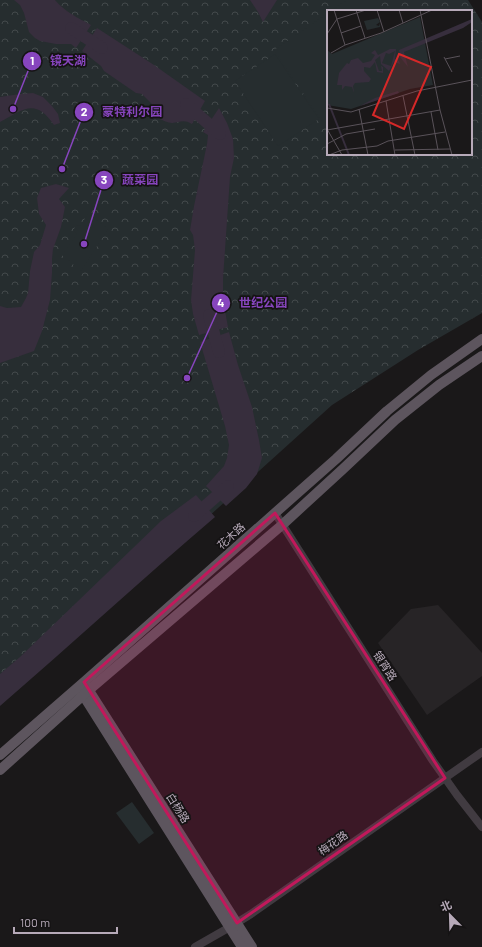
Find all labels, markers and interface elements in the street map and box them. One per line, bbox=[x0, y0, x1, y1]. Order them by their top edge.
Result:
inset map bbox=[327, 10, 472, 155]
callout: 镜天湖 bbox=[22, 49, 94, 73]
text: 1 bbox=[30, 53, 34, 67]
text: 镜天湖 bbox=[50, 53, 86, 67]
callout: 蒙特利尔园 bbox=[74, 100, 170, 124]
text: 2 bbox=[81, 104, 88, 118]
text: 蒙特利尔园 bbox=[102, 104, 162, 118]
callout: 蔬菜园 bbox=[94, 168, 166, 192]
text: 3 bbox=[101, 172, 107, 186]
text: 蔬菜园 bbox=[122, 172, 158, 186]
callout: 世纪公园 bbox=[211, 291, 295, 315]
text: 4 bbox=[217, 295, 225, 309]
text: 世纪公园 bbox=[239, 295, 287, 309]
street label: 花木路 bbox=[214, 520, 247, 551]
street label: 银宵路 bbox=[371, 648, 400, 683]
street label: 白杨路 bbox=[164, 790, 193, 825]
street label: 梅花路 bbox=[315, 828, 350, 857]
north arrow bbox=[430, 895, 470, 935]
text: 北 bbox=[438, 897, 453, 913]
scale bar bbox=[14, 909, 117, 935]
text: 100 m bbox=[20, 915, 50, 929]

